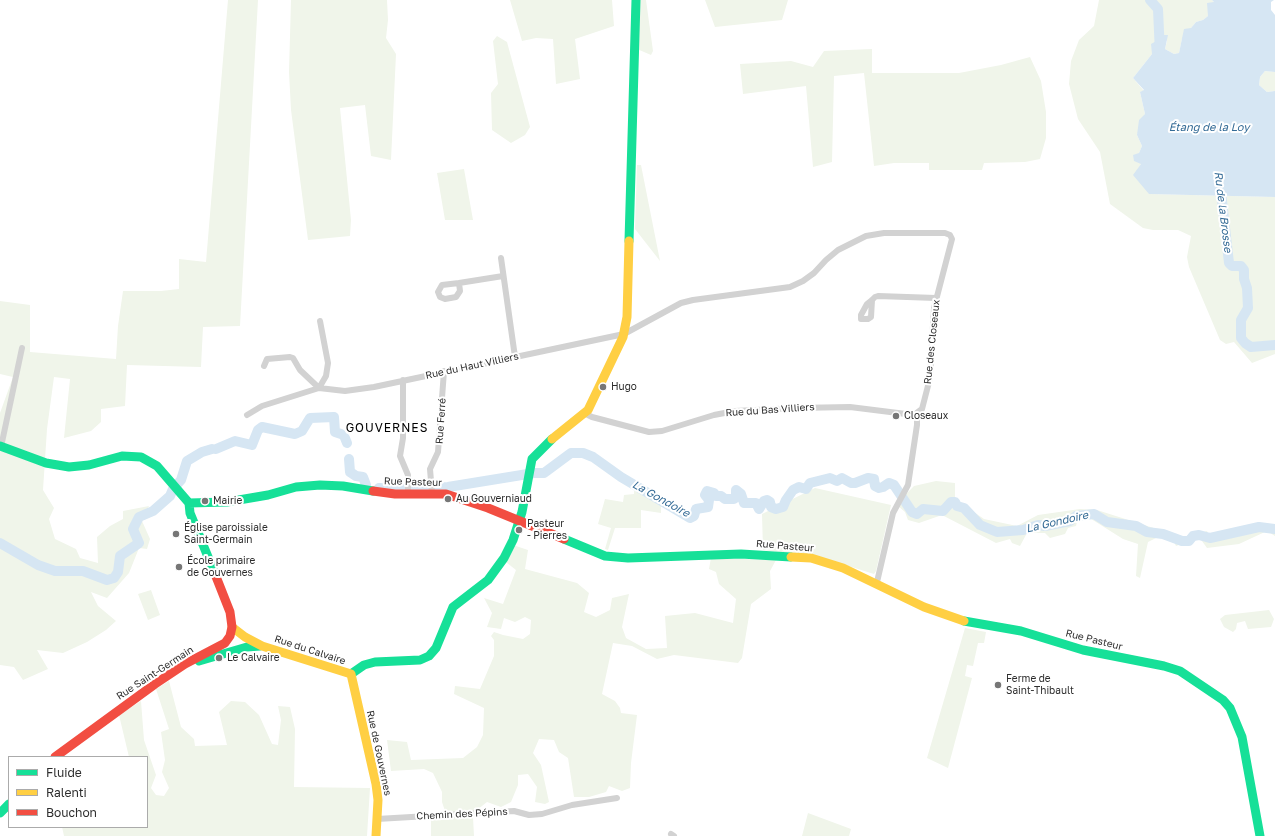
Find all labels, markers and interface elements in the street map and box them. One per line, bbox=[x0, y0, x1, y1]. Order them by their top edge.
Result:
water label: Étang de la Loy bbox=[1169, 121, 1249, 135]
water label: Ru de la Brosse bbox=[1211, 171, 1235, 253]
street label: Rue des Closeaux bbox=[922, 299, 942, 385]
street label: Rue du Haut Villiers bbox=[424, 350, 520, 382]
place label: Hugo bbox=[611, 381, 637, 393]
marker: Hugo bbox=[598, 382, 608, 392]
street label: Rue Ferré bbox=[433, 398, 449, 444]
street label: Rue du Bas Villiers bbox=[725, 401, 815, 419]
place label: Closeaux bbox=[904, 410, 948, 422]
marker: Closeaux bbox=[891, 411, 901, 421]
district label: GOUVERNES bbox=[346, 421, 428, 435]
street label: Rue Pasteur bbox=[384, 475, 442, 489]
water label: La Gondoire bbox=[630, 478, 692, 520]
place label: Au Gouverniaud bbox=[456, 493, 532, 505]
marker: Au Gouverniaud bbox=[443, 494, 453, 504]
place label: Mairie bbox=[213, 495, 242, 507]
marker: Mairie bbox=[200, 496, 210, 506]
water label: La Gondoire bbox=[1025, 508, 1089, 536]
place label: Pasteur - Pierres bbox=[527, 518, 567, 542]
place label: Église paroissiale Saint-Germain bbox=[184, 522, 268, 546]
marker: Pasteur - Pierres bbox=[514, 525, 524, 535]
marker: Église paroissiale Saint-Germain bbox=[171, 529, 181, 539]
street label: Rue Pasteur bbox=[756, 537, 814, 555]
place label: École primaire de Gouvernes bbox=[187, 555, 255, 578]
marker: École primaire de Gouvernes bbox=[174, 562, 184, 572]
street label: Rue Pasteur bbox=[1064, 627, 1124, 653]
street label: Rue du Calvaire bbox=[273, 633, 347, 667]
street label: Rue Saint-Germain bbox=[114, 644, 196, 702]
place label: Le Calvaire bbox=[227, 652, 280, 664]
marker: Le Calvaire bbox=[214, 653, 224, 663]
place label: Ferme de Saint-Thibault bbox=[1006, 673, 1074, 696]
marker: Ferme de Saint-Thibault bbox=[993, 680, 1003, 690]
street label: Rue de Gouvernes bbox=[364, 709, 394, 797]
legend bbox=[8, 756, 148, 828]
text: Fluide bbox=[46, 765, 82, 780]
text: Ralenti bbox=[46, 785, 87, 800]
text: Bouchon bbox=[46, 805, 97, 820]
street label: Chemin des Pépins bbox=[416, 806, 508, 822]

